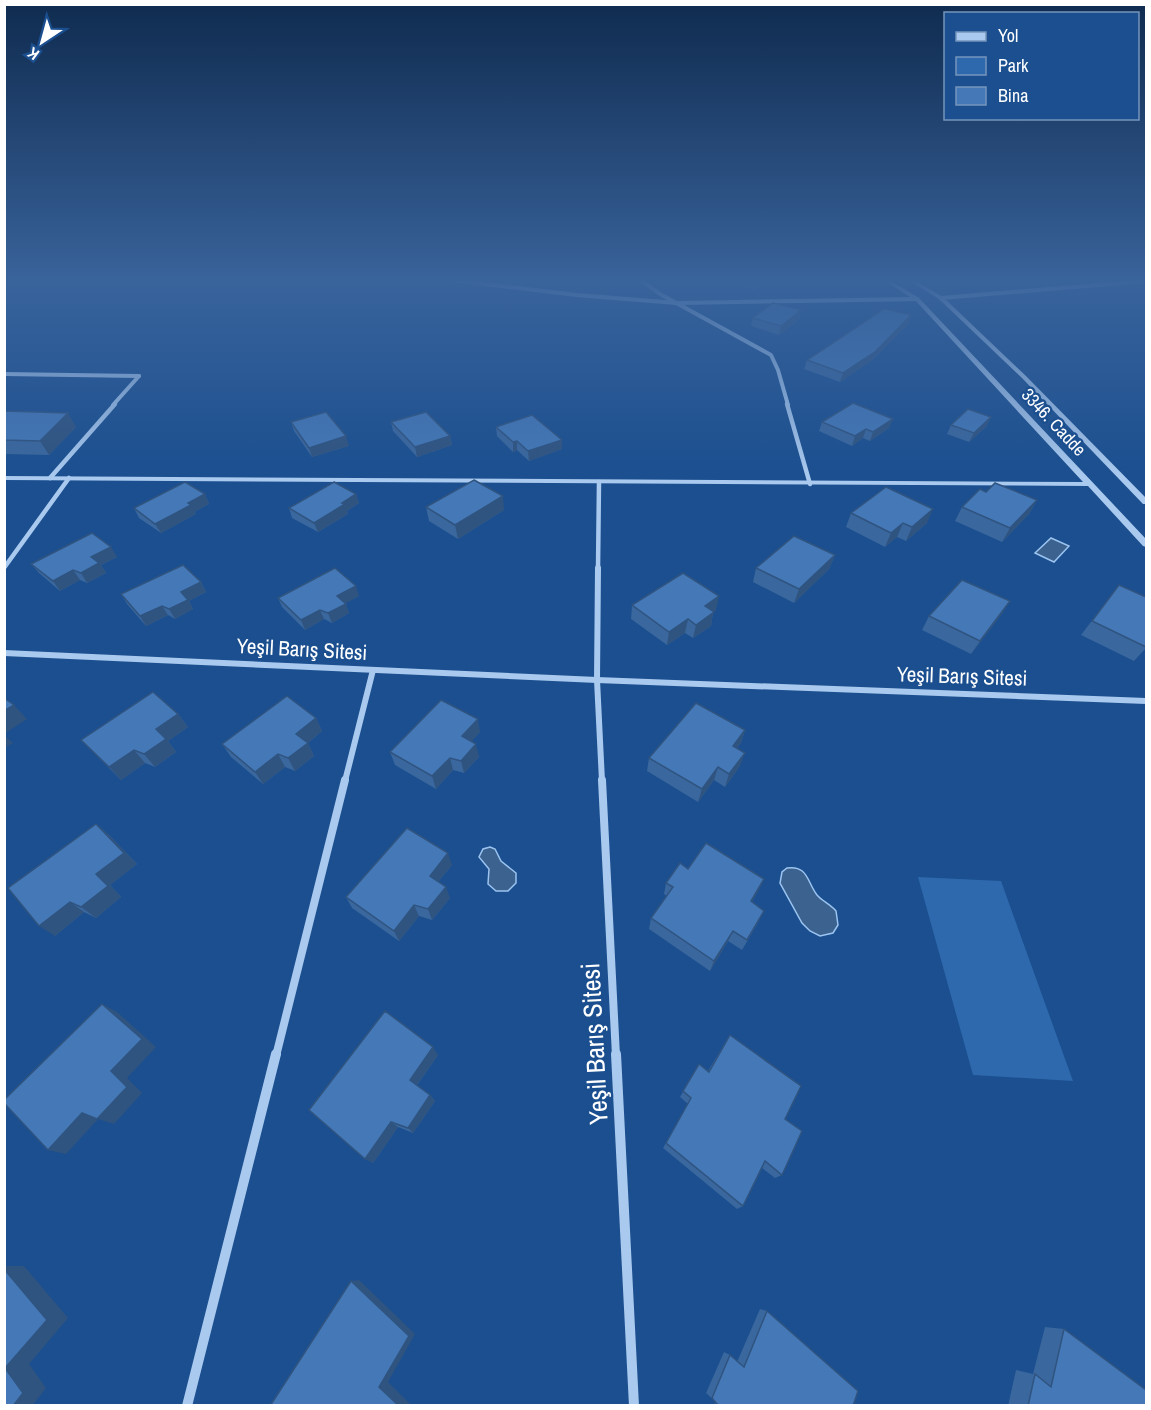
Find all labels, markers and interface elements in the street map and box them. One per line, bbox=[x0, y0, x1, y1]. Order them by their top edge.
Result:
north arrow bbox=[12, 12, 72, 72]
legend bbox=[944, 12, 1139, 120]
text: Yol bbox=[998, 23, 1018, 48]
text: K bbox=[22, 42, 43, 66]
text: Park bbox=[998, 53, 1029, 78]
text: Bina bbox=[998, 83, 1028, 108]
street label: 3346. Cadde bbox=[1016, 383, 1092, 461]
street label: Yeşil Barış Sitesi bbox=[236, 631, 368, 667]
street label: Yeşil Barış Sitesi bbox=[896, 659, 1028, 693]
street label: Yeşil Barış Sitesi bbox=[572, 962, 616, 1126]

